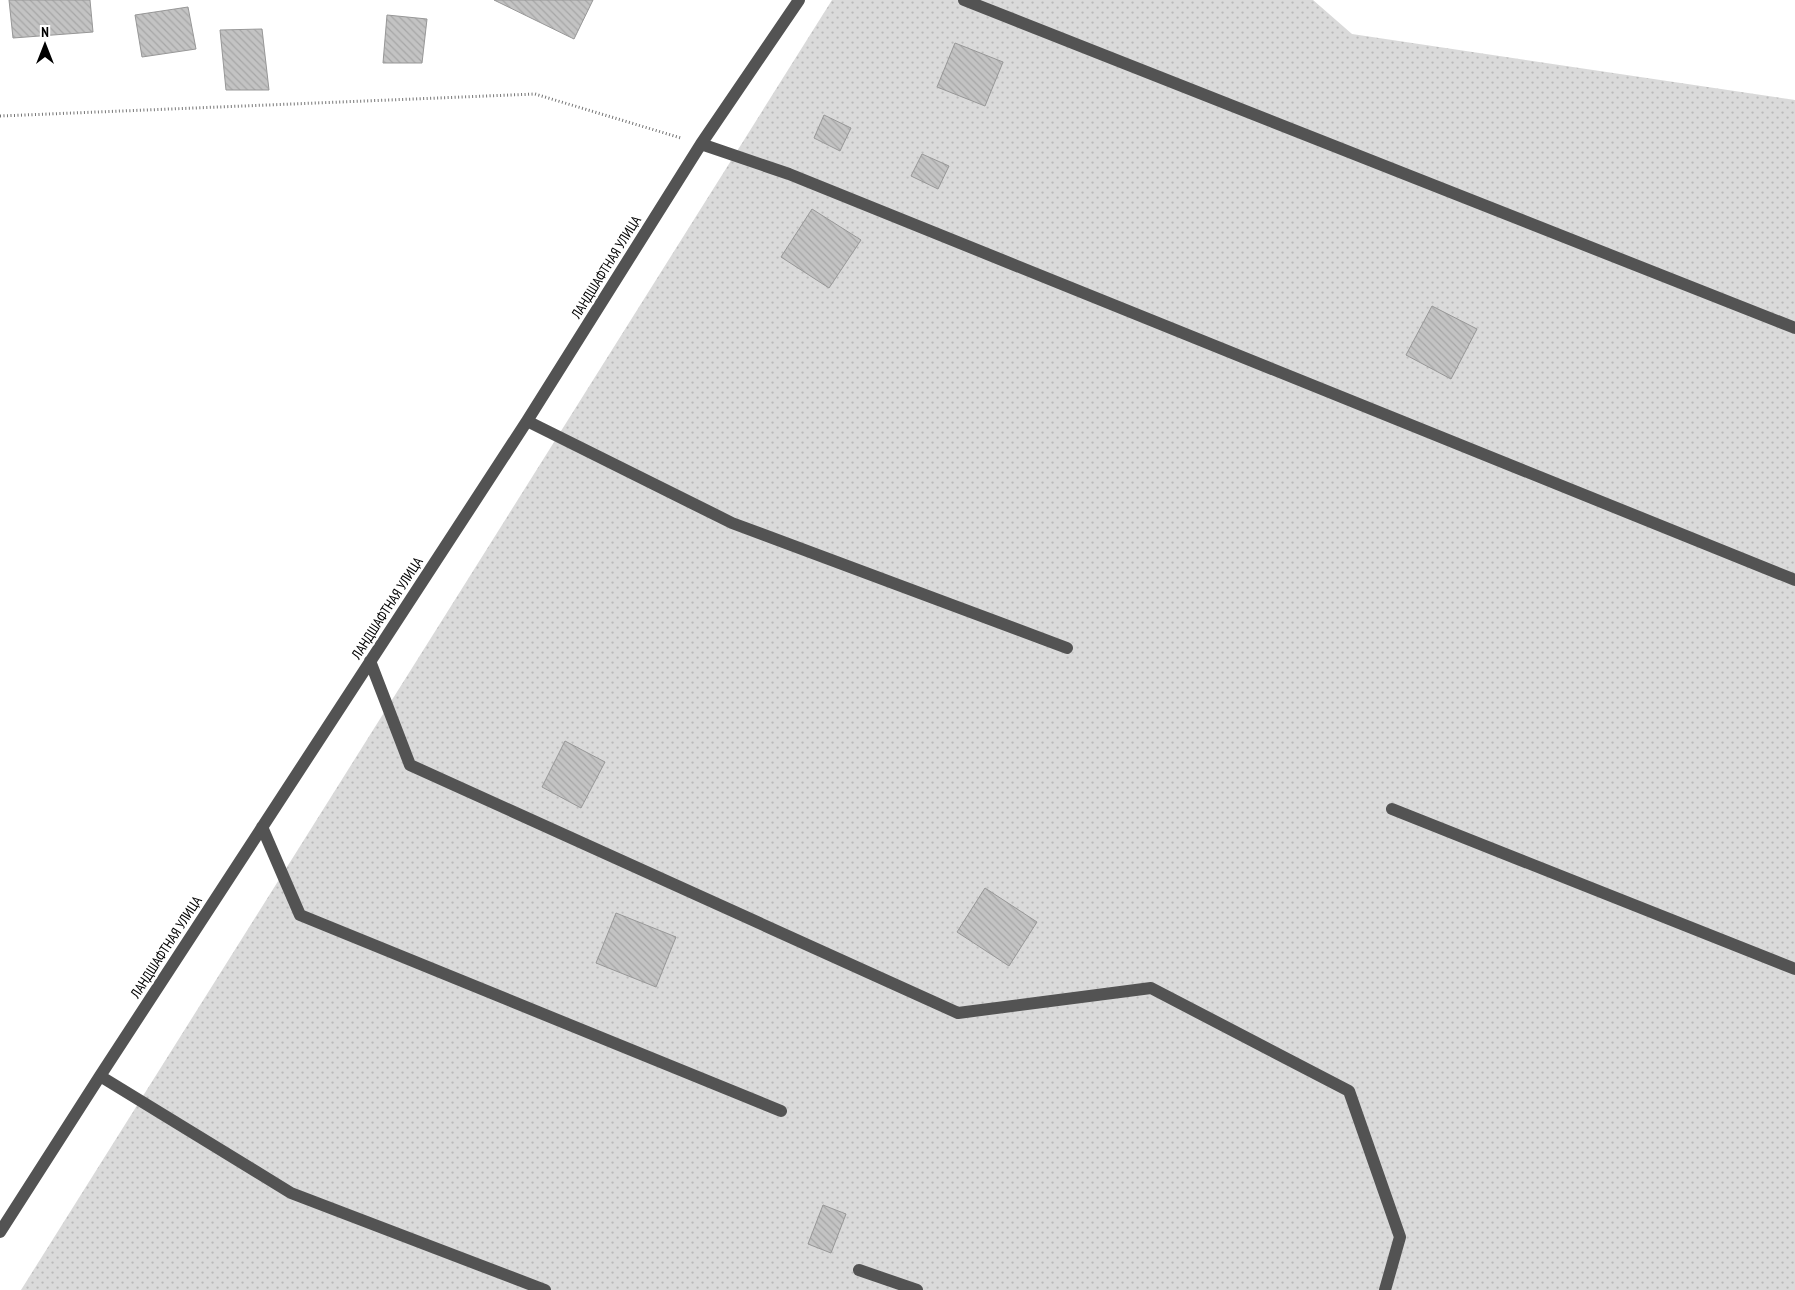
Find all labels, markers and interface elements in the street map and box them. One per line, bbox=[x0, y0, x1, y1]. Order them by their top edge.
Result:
north arrow bbox=[20, 20, 70, 70]
text: N bbox=[41, 23, 49, 41]
street label: ЛАНДШАФТНАЯ УЛИЦА bbox=[567, 212, 645, 323]
street label: ЛАНДШАФТНАЯ УЛИЦА bbox=[347, 553, 427, 663]
street label: ЛАНДШАФТНАЯ УЛИЦА bbox=[126, 892, 206, 1002]

